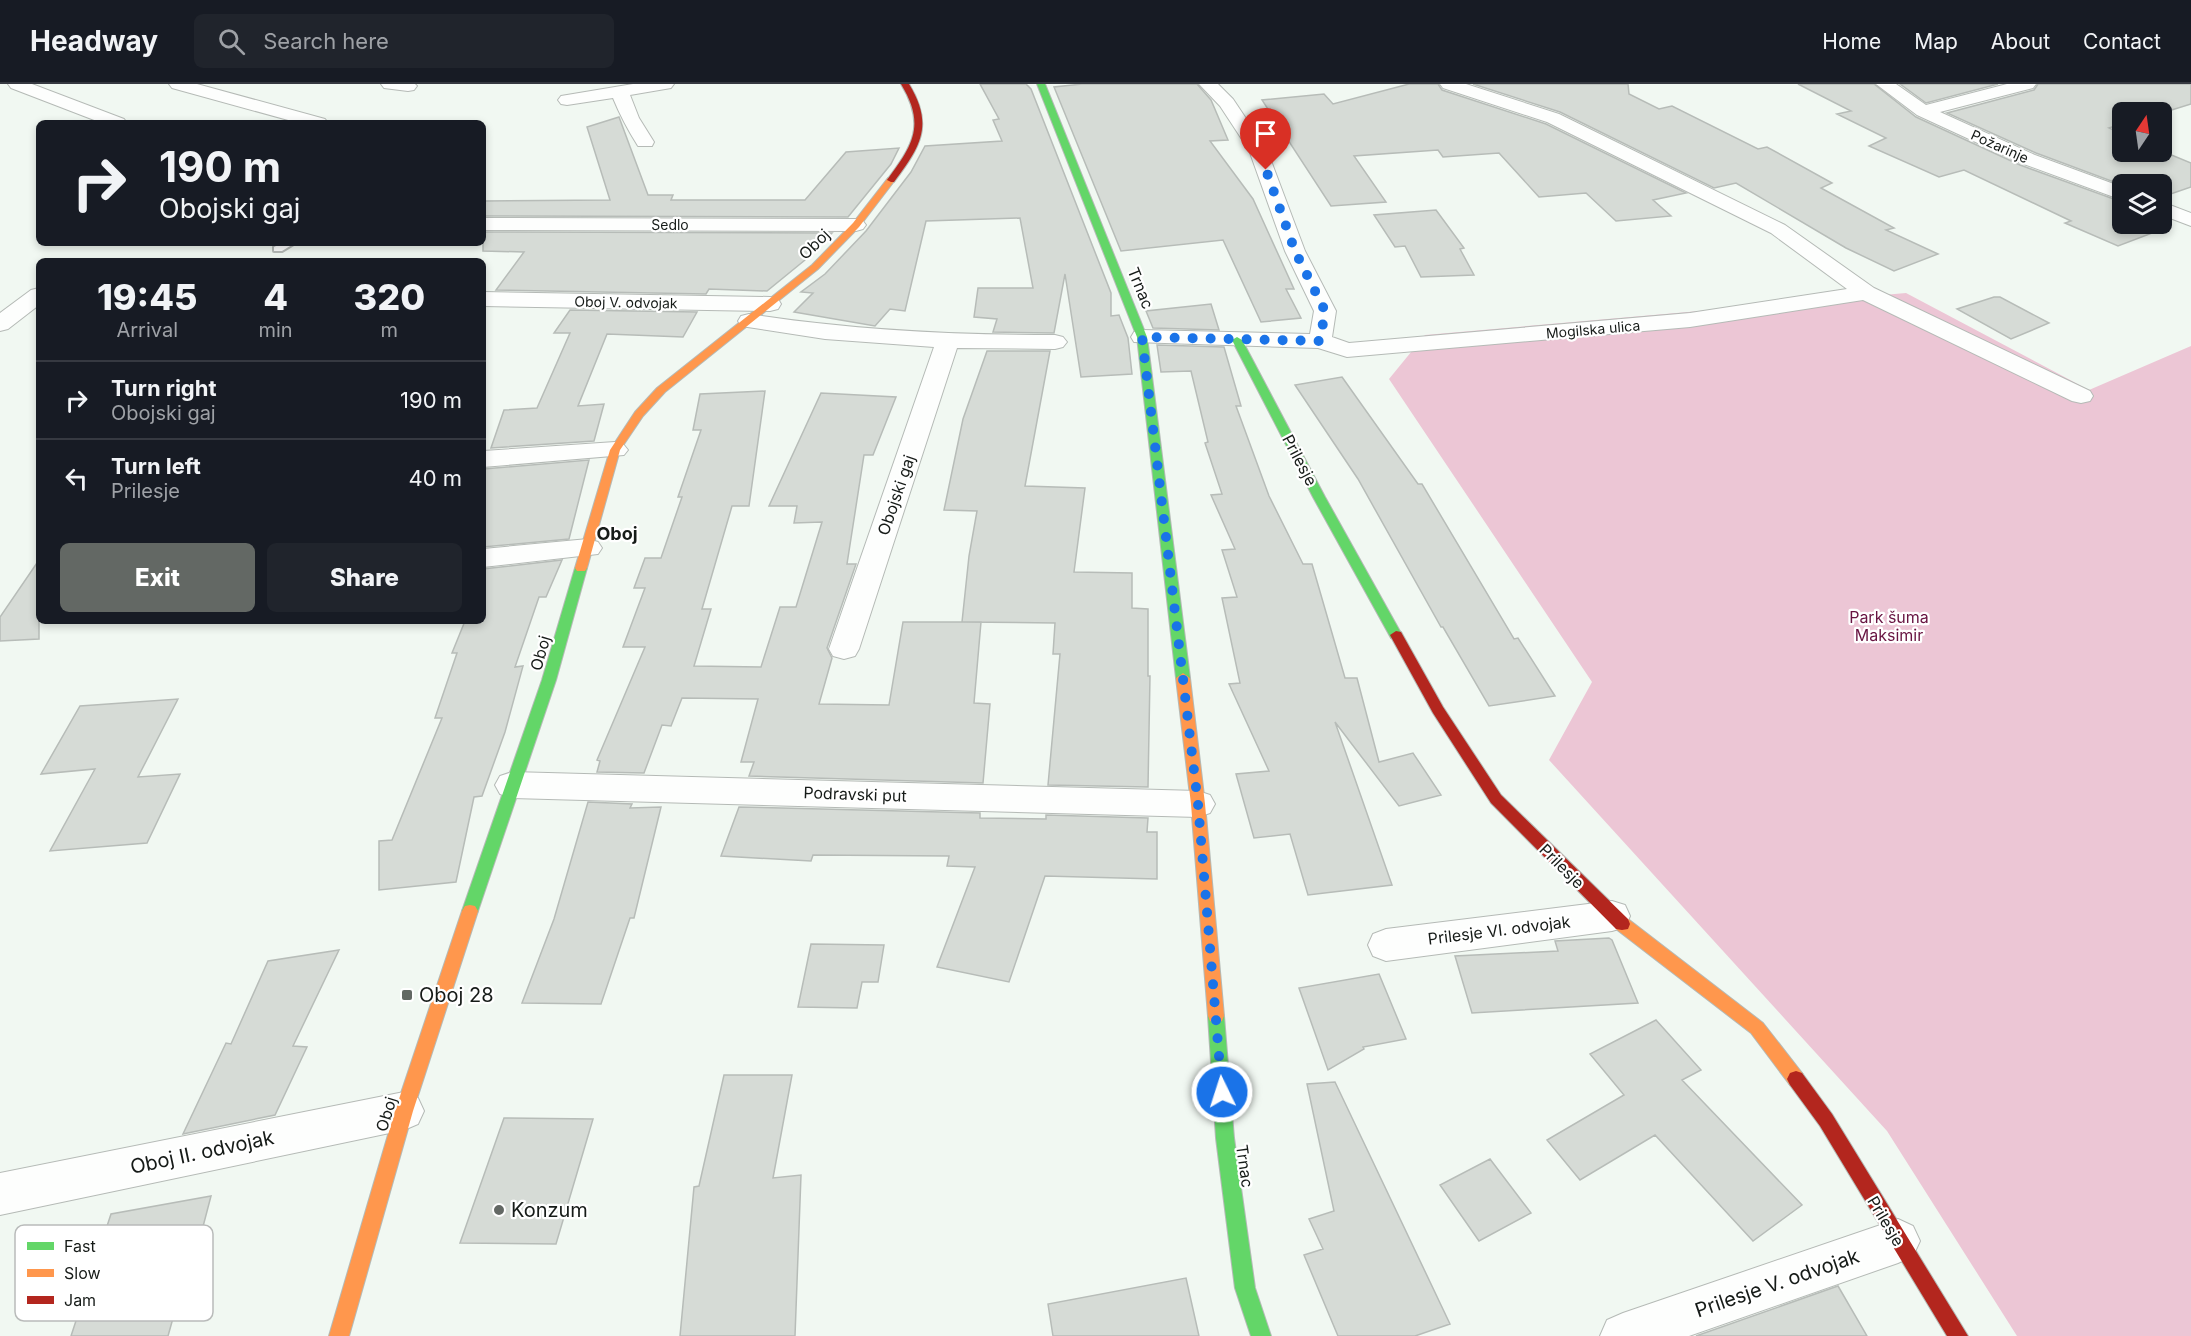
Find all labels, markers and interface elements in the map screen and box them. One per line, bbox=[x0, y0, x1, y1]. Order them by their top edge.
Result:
search box bbox=[194, 14, 614, 68]
text: Headway bbox=[30, 24, 158, 58]
icon: search bbox=[215, 25, 248, 58]
text: Search here bbox=[263, 28, 389, 54]
text: Home bbox=[1822, 29, 1881, 54]
text: Map bbox=[1914, 29, 1958, 54]
text: About bbox=[1991, 29, 2050, 54]
text: Contact bbox=[2083, 29, 2161, 54]
north arrow bbox=[2112, 102, 2172, 162]
map controls bbox=[2112, 102, 2172, 234]
pin bbox=[1240, 108, 1291, 170]
icon: arrive bbox=[1249, 117, 1282, 150]
street label: Požarinje bbox=[1969, 126, 2031, 166]
text: 190 m bbox=[159, 141, 281, 192]
icon: right bbox=[60, 144, 138, 222]
button: layers bbox=[2112, 174, 2172, 234]
text: Obojski gaj bbox=[159, 192, 300, 225]
street label: Sedlo bbox=[651, 216, 689, 233]
street label: Oboj bbox=[794, 224, 834, 264]
street label: Trnac bbox=[1124, 264, 1158, 312]
text: 19:45 bbox=[97, 275, 198, 319]
text: 4 bbox=[263, 275, 288, 319]
text: 320 bbox=[354, 275, 425, 319]
street label: Oboj V. odvojak bbox=[574, 293, 678, 311]
street label: Mogilska ulica bbox=[1545, 316, 1641, 342]
text: Arrival bbox=[116, 318, 178, 342]
text: min bbox=[258, 318, 293, 342]
text: m bbox=[381, 318, 398, 342]
text: Turn right bbox=[111, 375, 217, 401]
icon: right bbox=[60, 384, 93, 417]
text: 190 m bbox=[400, 387, 462, 413]
text: Obojski gaj bbox=[111, 401, 216, 425]
street label: Prilesje bbox=[1278, 431, 1322, 489]
street label: Obojski gaj bbox=[873, 452, 919, 538]
text: Turn left bbox=[111, 453, 201, 479]
icon: left bbox=[60, 462, 93, 495]
text: 40 m bbox=[408, 465, 462, 491]
text: Prilesje bbox=[111, 479, 180, 503]
district label: Oboj bbox=[596, 523, 638, 544]
button: Exit bbox=[60, 543, 255, 612]
button: Share bbox=[267, 543, 462, 612]
park label: Park šuma Maksimir bbox=[1849, 607, 1929, 645]
street label: Oboj bbox=[525, 633, 555, 673]
street label: Podravski put bbox=[803, 782, 907, 806]
street label: Prilesje bbox=[1535, 839, 1589, 893]
street label: Prilesje VI. odvojak bbox=[1427, 911, 1572, 949]
place label: Oboj 28 bbox=[419, 983, 494, 1007]
marker: Oboj 28 bbox=[400, 988, 414, 1002]
position arrow bbox=[1190, 1060, 1254, 1124]
street label: Oboj bbox=[371, 1094, 401, 1134]
street label: Oboj II. odvojak bbox=[128, 1125, 276, 1179]
street label: Trnac bbox=[1232, 1143, 1258, 1189]
street label: Prilesje bbox=[1863, 1192, 1909, 1250]
place label: Konzum bbox=[511, 1198, 588, 1222]
marker: Konzum bbox=[492, 1203, 506, 1217]
legend bbox=[15, 1225, 213, 1321]
text: Fast bbox=[64, 1236, 96, 1256]
street label: Prilesje V. odvojak bbox=[1692, 1244, 1862, 1322]
text: Slow bbox=[64, 1263, 101, 1283]
text: Jam bbox=[64, 1290, 96, 1310]

